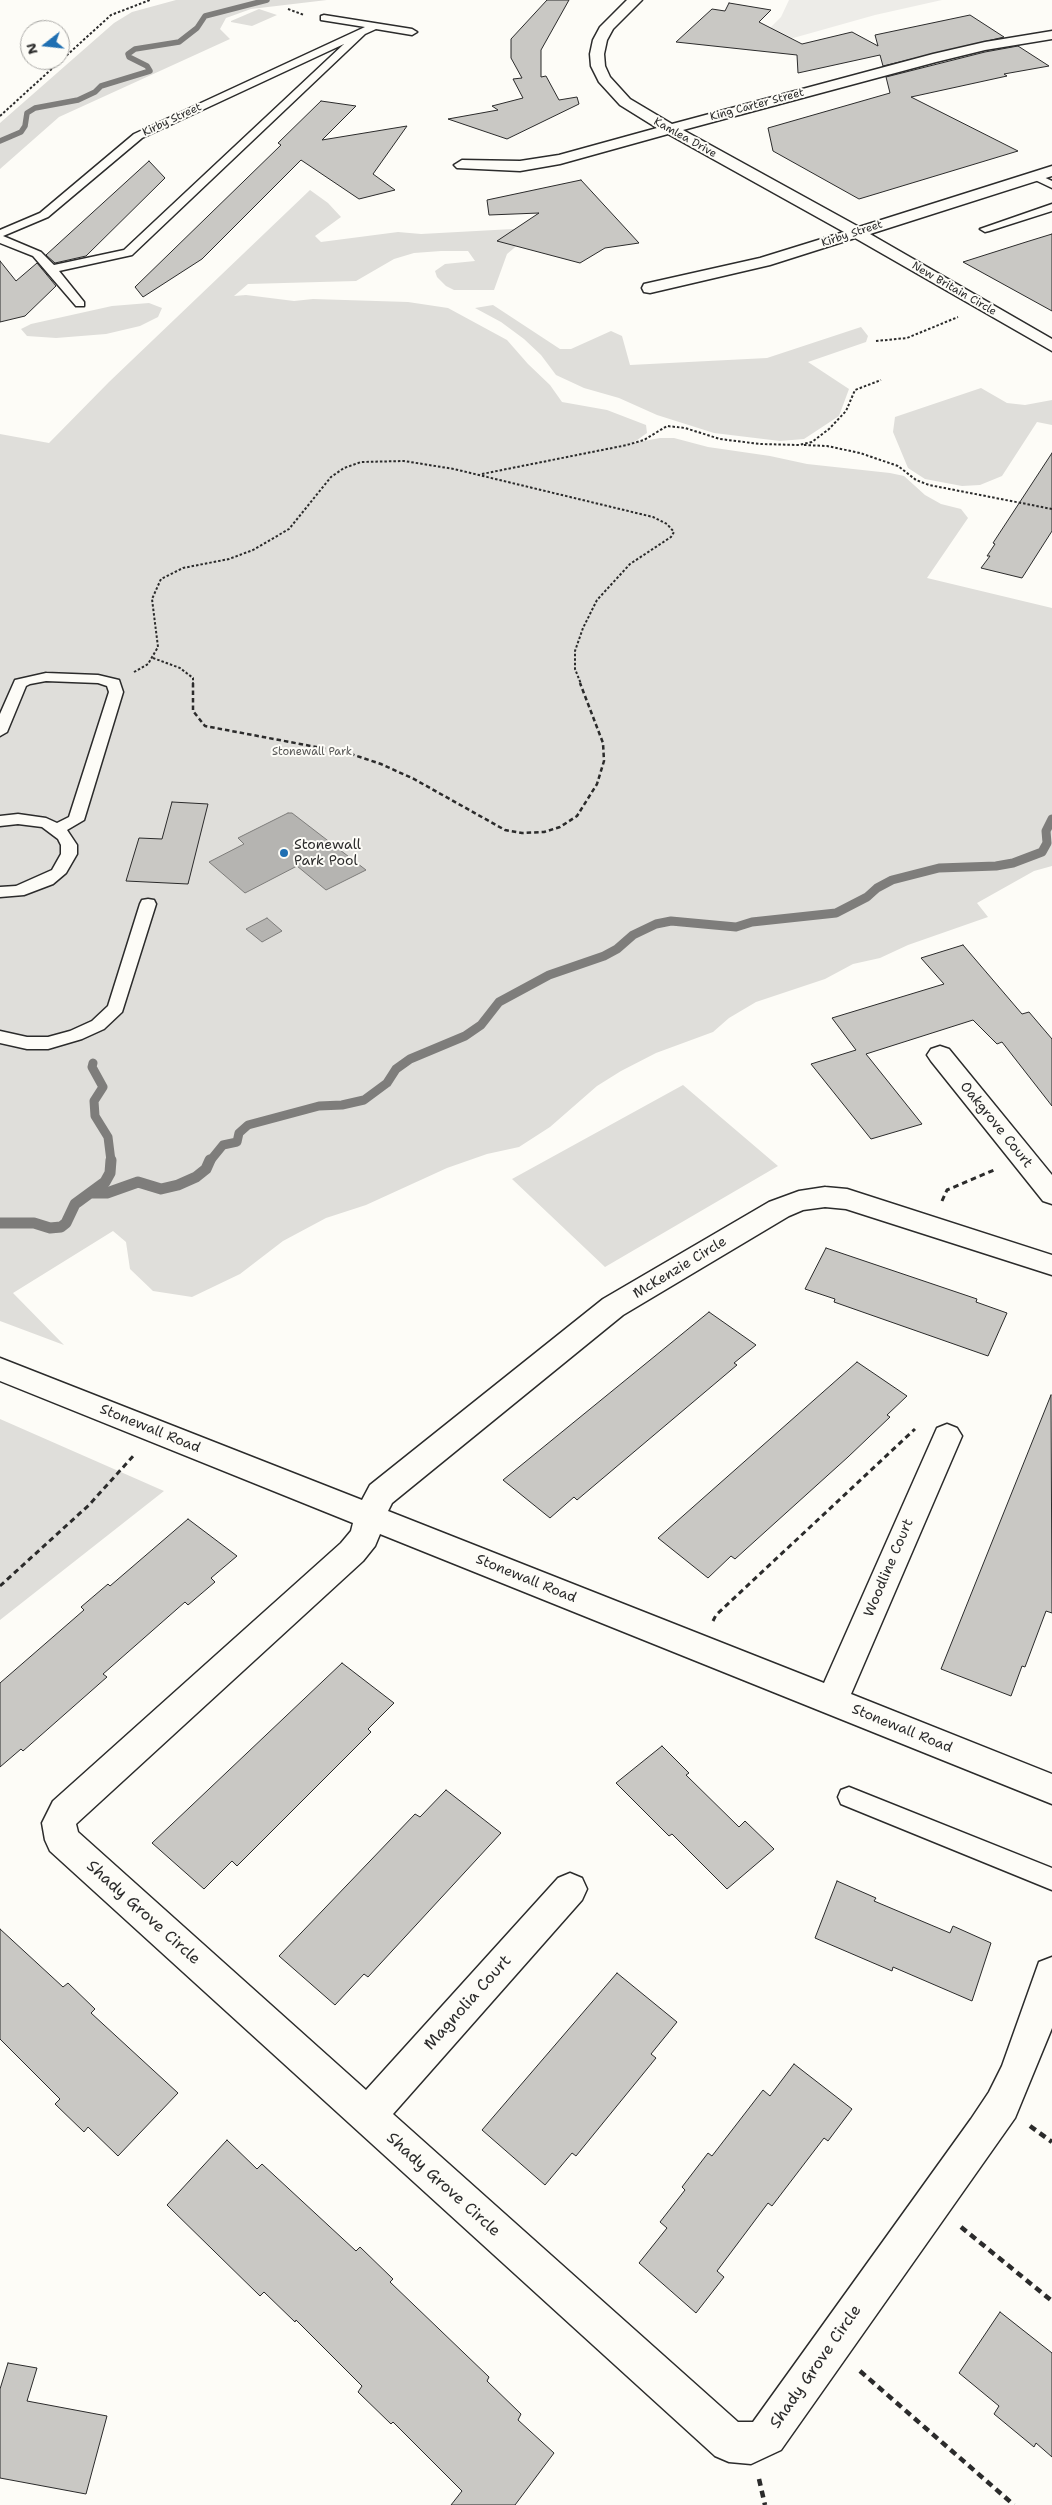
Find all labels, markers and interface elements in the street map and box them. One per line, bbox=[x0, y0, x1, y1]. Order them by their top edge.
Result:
north arrow bbox=[20, 20, 70, 70]
text: N bbox=[21, 41, 42, 57]
street label: King Carter Street bbox=[708, 86, 806, 124]
street label: Kirby Street bbox=[140, 101, 204, 139]
street label: Kamlea Drive bbox=[651, 115, 719, 161]
street label: Kirby Street bbox=[820, 218, 884, 250]
street label: New Britain Circle bbox=[909, 259, 999, 319]
park label: Stonewall Park bbox=[272, 745, 352, 759]
place label: Stonewall Park Pool bbox=[294, 837, 361, 870]
marker: Stonewall Park Pool bbox=[278, 847, 290, 859]
street label: Oakgrove Court bbox=[956, 1079, 1036, 1171]
street label: McKenzie Circle bbox=[630, 1233, 730, 1303]
street label: Stonewall Road bbox=[97, 1401, 203, 1457]
street label: Woodline Court bbox=[861, 1516, 917, 1620]
street label: Stonewall Road bbox=[473, 1551, 579, 1607]
street label: Stonewall Road bbox=[849, 1701, 955, 1757]
street label: Shady Grove Circle bbox=[82, 1857, 204, 1969]
street label: Magnolia Court bbox=[420, 1952, 516, 2054]
street label: Shady Grove Circle bbox=[382, 2129, 504, 2241]
street label: Shady Grove Circle bbox=[766, 2302, 866, 2432]

